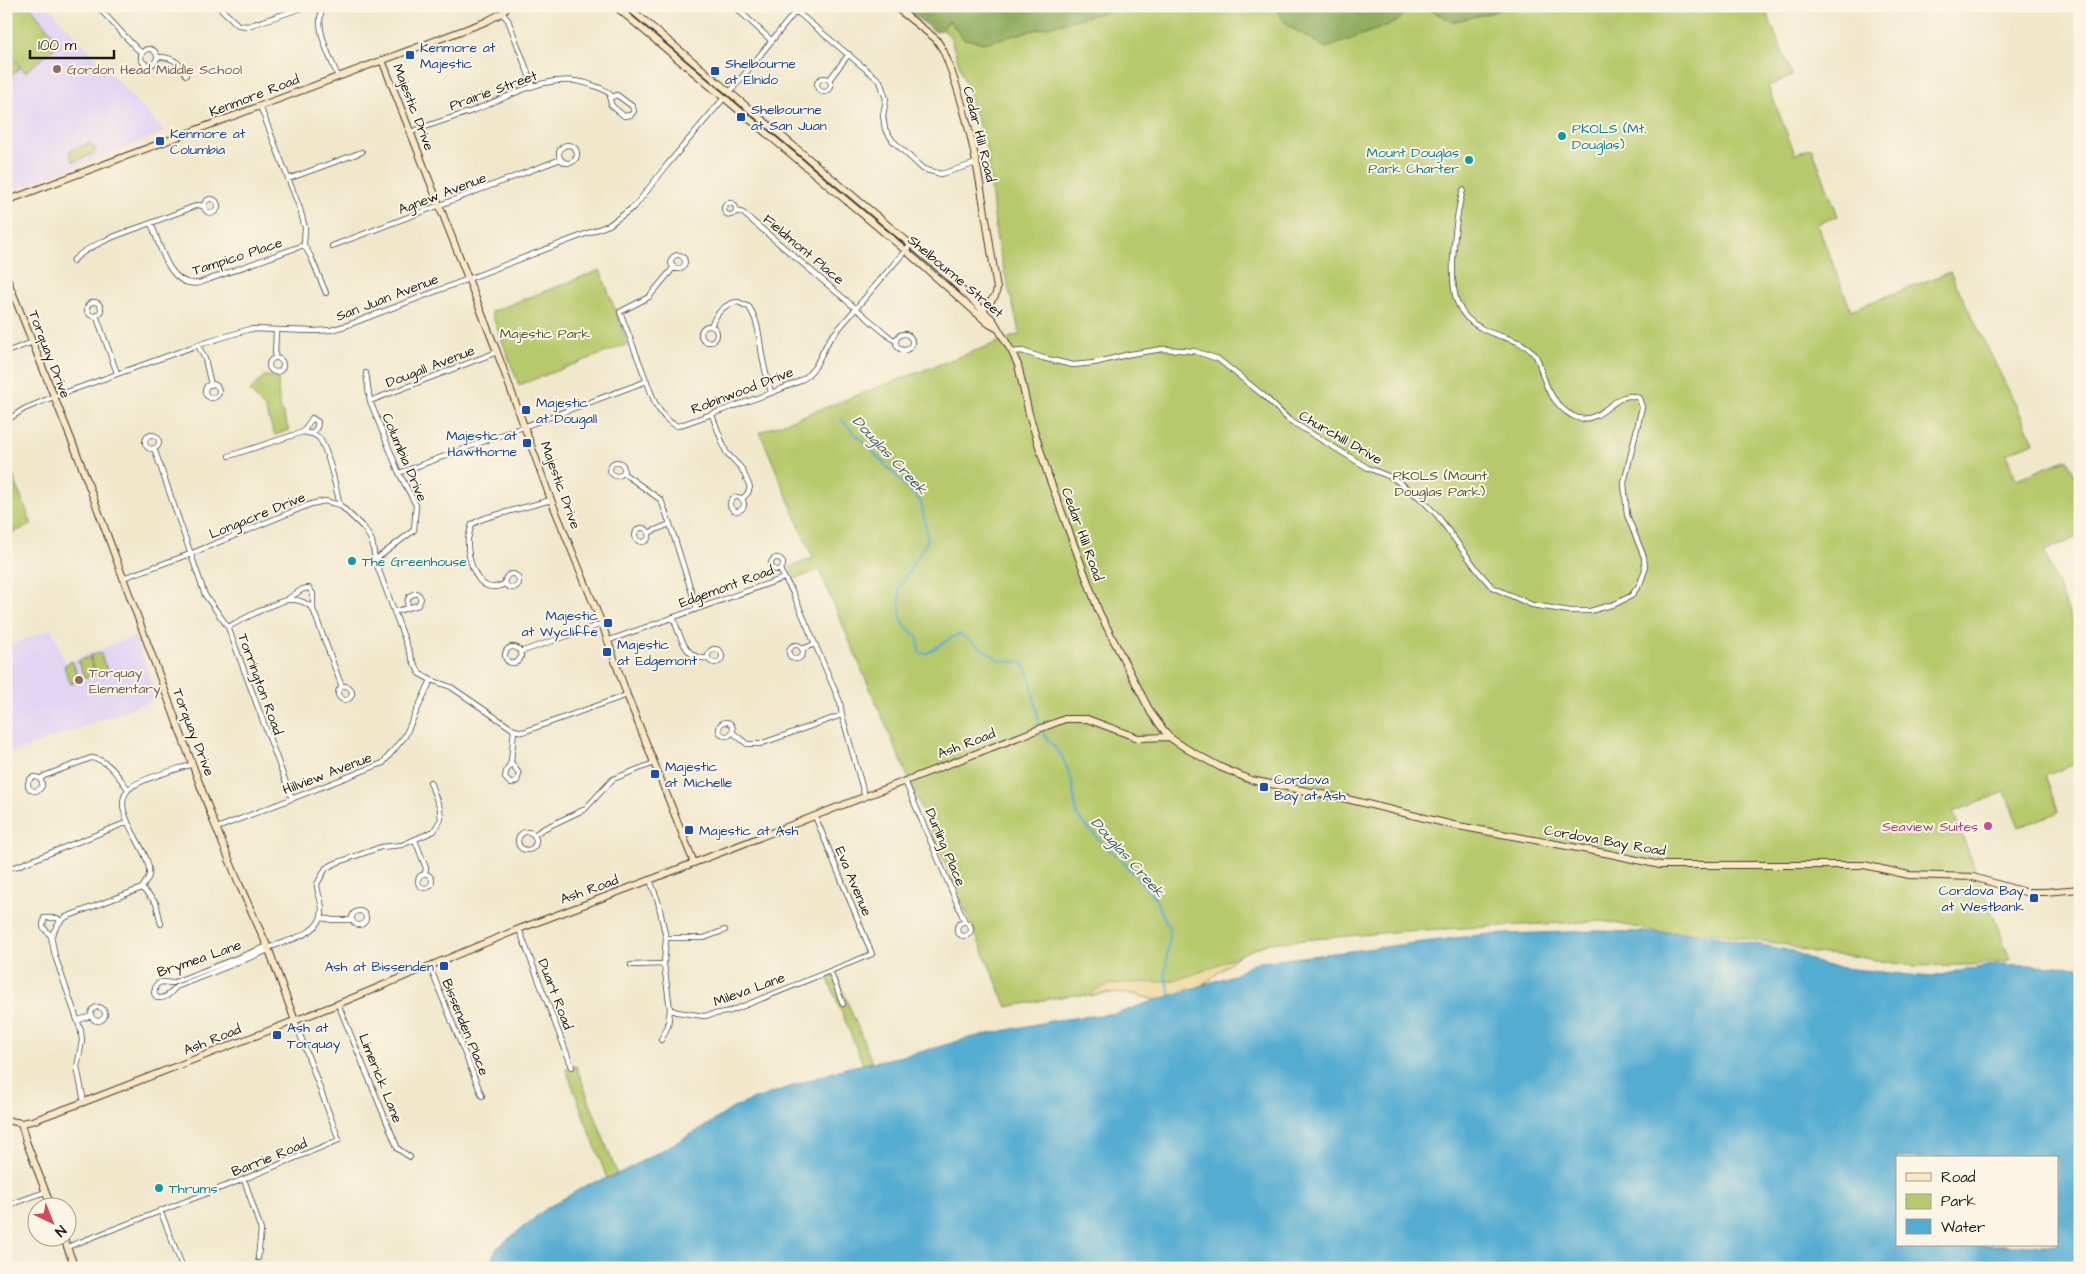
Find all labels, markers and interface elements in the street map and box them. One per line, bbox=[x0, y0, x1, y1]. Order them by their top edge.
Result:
scale bar bbox=[30, 28, 114, 60]
text: 100 m bbox=[38, 35, 77, 56]
place label: Kenmore at Majestic bbox=[420, 38, 496, 74]
marker: Kenmore at Majestic bbox=[404, 49, 416, 61]
place label: Shelbourne at Elnido bbox=[725, 54, 796, 90]
place label: Gordon Head Middle School bbox=[67, 60, 242, 80]
street label: Majestic Drive bbox=[387, 61, 439, 154]
marker: Gordon Head Middle School bbox=[51, 63, 63, 75]
marker: Shelbourne at Elnido bbox=[709, 65, 721, 77]
street label: Prairie Street bbox=[447, 66, 540, 116]
street label: Kenmore Road bbox=[206, 70, 302, 122]
street label: Cedar Hill Road bbox=[957, 84, 1001, 184]
place label: Shelbourne at San Juan bbox=[751, 100, 827, 136]
marker: Shelbourne at San Juan bbox=[735, 111, 747, 123]
place label: PKOLS (Mt. Douglas) bbox=[1572, 119, 1646, 155]
place label: Kenmore at Columbia bbox=[170, 124, 246, 160]
marker: PKOLS (Mt. Douglas) bbox=[1556, 130, 1568, 142]
marker: Kenmore at Columbia bbox=[154, 135, 166, 147]
place label: Mount Douglas Park Charter bbox=[1367, 143, 1459, 179]
marker: Mount Douglas Park Charter bbox=[1463, 154, 1475, 166]
street label: Agnew Avenue bbox=[395, 168, 490, 220]
street label: Fieldmont Place bbox=[758, 210, 849, 290]
street label: Shelbourne Street bbox=[903, 231, 1008, 323]
street label: Tampico Place bbox=[190, 233, 285, 281]
street label: San Juan Avenue bbox=[333, 269, 442, 327]
street label: Torquay Drive bbox=[23, 307, 75, 402]
park label: Majestic Park bbox=[500, 324, 591, 344]
street label: Dougall Avenue bbox=[383, 341, 478, 393]
street label: Robinwood Drive bbox=[688, 362, 797, 420]
place label: Majestic at Dougall bbox=[536, 393, 597, 429]
marker: Majestic at Dougall bbox=[520, 404, 532, 416]
street label: Churchill Drive bbox=[1295, 406, 1386, 470]
street label: Columbia Drive bbox=[376, 410, 432, 505]
water label: Douglas Creek bbox=[847, 411, 932, 501]
place label: Majestic at Hawthorne bbox=[446, 426, 517, 462]
marker: Majestic at Hawthorne bbox=[521, 437, 533, 449]
street label: Majestic Drive bbox=[535, 439, 585, 532]
park label: PKOLS (Mount Douglas Park) bbox=[1393, 466, 1488, 502]
street label: Cedar Hill Road bbox=[1056, 485, 1108, 584]
street label: Longacre Drive bbox=[206, 487, 309, 544]
place label: The Greenhouse bbox=[362, 552, 467, 572]
marker: The Greenhouse bbox=[346, 555, 358, 567]
street label: Edgemont Road bbox=[676, 561, 776, 613]
place label: Majestic at Wycliffe bbox=[521, 606, 598, 642]
marker: Majestic at Wycliffe bbox=[602, 617, 614, 629]
street label: Torrington Road bbox=[232, 631, 288, 738]
place label: Majestic at Edgemont bbox=[617, 635, 697, 671]
marker: Majestic at Edgemont bbox=[601, 646, 613, 658]
place label: Torquay Elementary bbox=[89, 663, 161, 699]
marker: Torquay Elementary bbox=[73, 674, 85, 686]
street label: Torquay Drive bbox=[167, 685, 219, 780]
street label: Ash Road bbox=[934, 724, 998, 764]
street label: Hillview Avenue bbox=[280, 748, 375, 800]
place label: Majestic at Michelle bbox=[665, 757, 733, 793]
marker: Majestic at Michelle bbox=[649, 768, 661, 780]
place label: Cordova Bay at Ash bbox=[1274, 770, 1346, 806]
marker: Cordova Bay at Ash bbox=[1258, 781, 1270, 793]
street label: Durling Place bbox=[920, 805, 971, 890]
water label: Douglas Creek bbox=[1085, 813, 1170, 903]
place label: Seaview Suites bbox=[1882, 817, 1978, 837]
street label: Cordova Bay Road bbox=[1542, 820, 1667, 862]
marker: Seaview Suites bbox=[1982, 820, 1994, 832]
place label: Majestic at Ash bbox=[699, 821, 798, 841]
marker: Majestic at Ash bbox=[683, 824, 695, 836]
street label: Eva Avenue bbox=[829, 844, 877, 920]
street label: Ash Road bbox=[557, 870, 621, 910]
place label: Cordova Bay at Westbank bbox=[1939, 881, 2024, 917]
marker: Cordova Bay at Westbank bbox=[2028, 892, 2040, 904]
street label: Brymea Lane bbox=[154, 935, 245, 983]
street label: Duart Road bbox=[532, 956, 578, 1033]
place label: Ash at Bissenden bbox=[325, 957, 434, 977]
marker: Ash at Bissenden bbox=[438, 960, 450, 972]
street label: Mileva Lane bbox=[711, 968, 788, 1012]
street label: Bissenden Place bbox=[437, 976, 494, 1079]
place label: Ash at Torquay bbox=[287, 1018, 341, 1054]
street label: Ash Road bbox=[180, 1019, 244, 1061]
marker: Ash at Torquay bbox=[271, 1029, 283, 1041]
street label: Limerick Lane bbox=[353, 1031, 407, 1126]
street label: Barrie Road bbox=[229, 1134, 310, 1182]
legend bbox=[1896, 1156, 2058, 1246]
text: Road bbox=[1941, 1167, 1976, 1188]
place label: Thrums bbox=[169, 1179, 217, 1199]
marker: Thrums bbox=[153, 1182, 165, 1194]
text: Park bbox=[1941, 1191, 1976, 1212]
north arrow bbox=[28, 1196, 78, 1246]
text: Water bbox=[1941, 1217, 1985, 1238]
text: N bbox=[50, 1220, 70, 1241]

